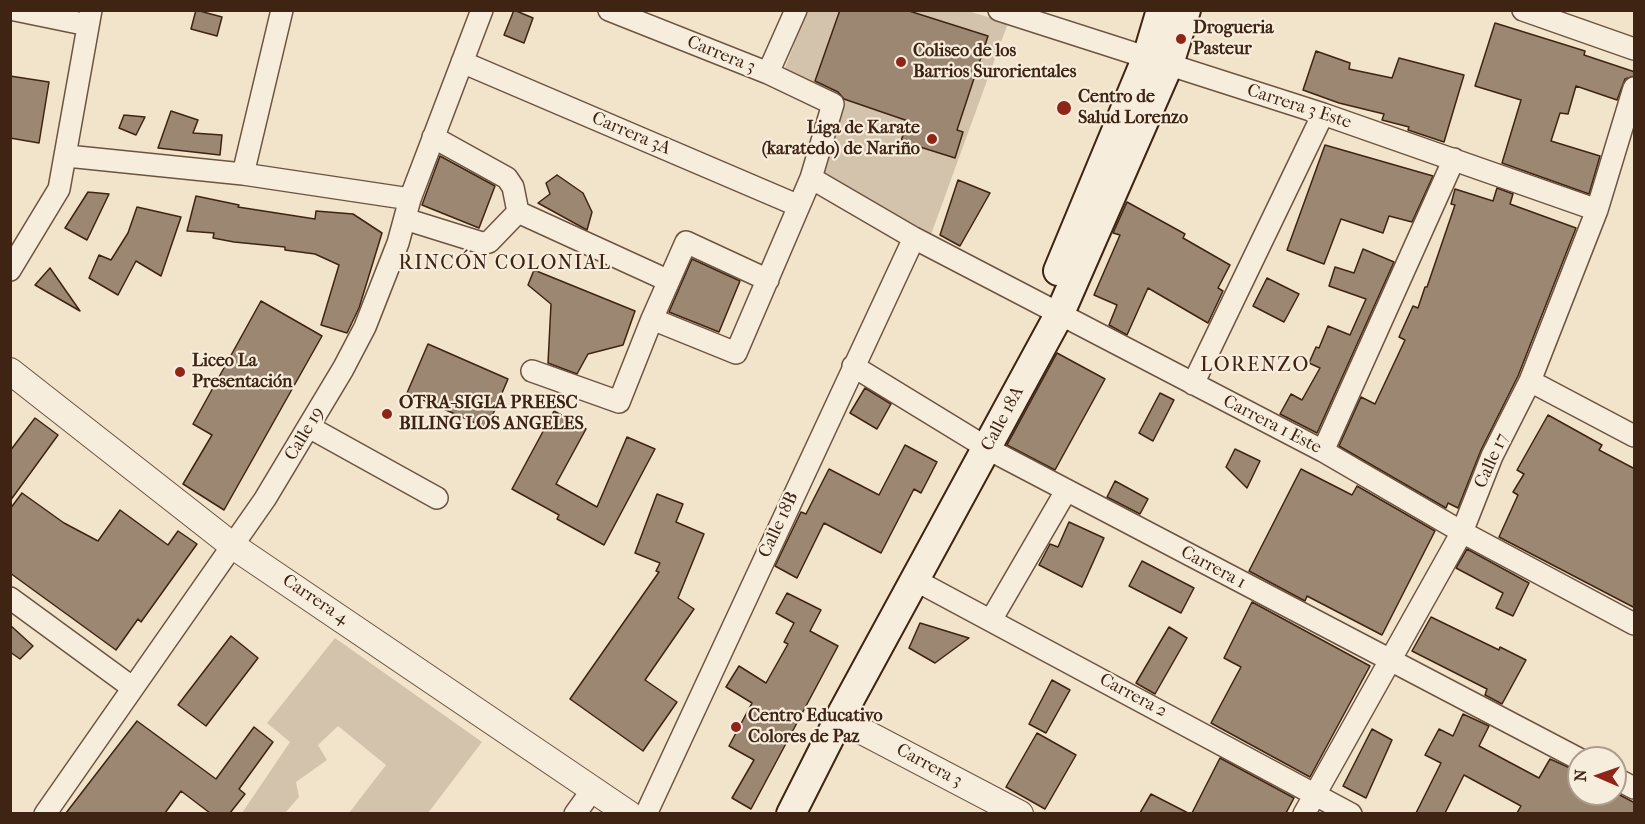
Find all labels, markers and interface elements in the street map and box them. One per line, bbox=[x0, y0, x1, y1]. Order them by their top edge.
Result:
place label: Drogueria Pasteur bbox=[1193, 18, 1274, 60]
street label: Carrera 3 bbox=[684, 32, 758, 78]
marker: Drogueria Pasteur bbox=[1174, 32, 1188, 46]
place label: Coliseo de los Barrios Surorientales bbox=[913, 41, 1076, 84]
marker: Coliseo de los Barrios Surorientales bbox=[894, 55, 908, 69]
street label: Carrera 3 Este bbox=[1244, 80, 1354, 134]
place label: Centro de Salud Lorenzo bbox=[1078, 87, 1188, 130]
marker: Centro de Salud Lorenzo bbox=[1055, 99, 1073, 117]
street label: Carrera 3A bbox=[588, 108, 674, 160]
place label: Liga de Karate (karatedo) de Nariño bbox=[762, 118, 920, 160]
marker: Liga de Karate (karatedo) de Nariño bbox=[925, 132, 939, 146]
district label: RINCÓN COLONIAL bbox=[399, 252, 611, 276]
place label: Liceo La Presentación bbox=[192, 351, 292, 394]
district label: LORENZO bbox=[1200, 354, 1310, 378]
marker: Liceo La Presentación bbox=[173, 365, 187, 379]
street label: Calle 18A bbox=[977, 383, 1029, 455]
street label: Carrera 1 Este bbox=[1219, 391, 1325, 459]
place label: OTRA-SIGLA PREESC BILING LOS ANGELES bbox=[399, 393, 584, 436]
street label: Calle 19 bbox=[281, 403, 329, 465]
marker: OTRA-SIGLA PREESC BILING LOS ANGELES bbox=[380, 407, 394, 421]
street label: Calle 17 bbox=[1470, 430, 1514, 492]
street label: Calle 18B bbox=[754, 489, 804, 561]
street label: Carrera 1 bbox=[1177, 542, 1249, 594]
street label: Carrera 4 bbox=[278, 570, 352, 630]
street label: Carrera 2 bbox=[1095, 669, 1171, 723]
place label: Centro Educativo Colores de Paz bbox=[748, 706, 883, 748]
marker: Centro Educativo Colores de Paz bbox=[729, 720, 743, 734]
street label: Carrera 3 bbox=[892, 740, 966, 792]
north arrow bbox=[1567, 746, 1627, 806]
text: N bbox=[1571, 769, 1590, 782]

